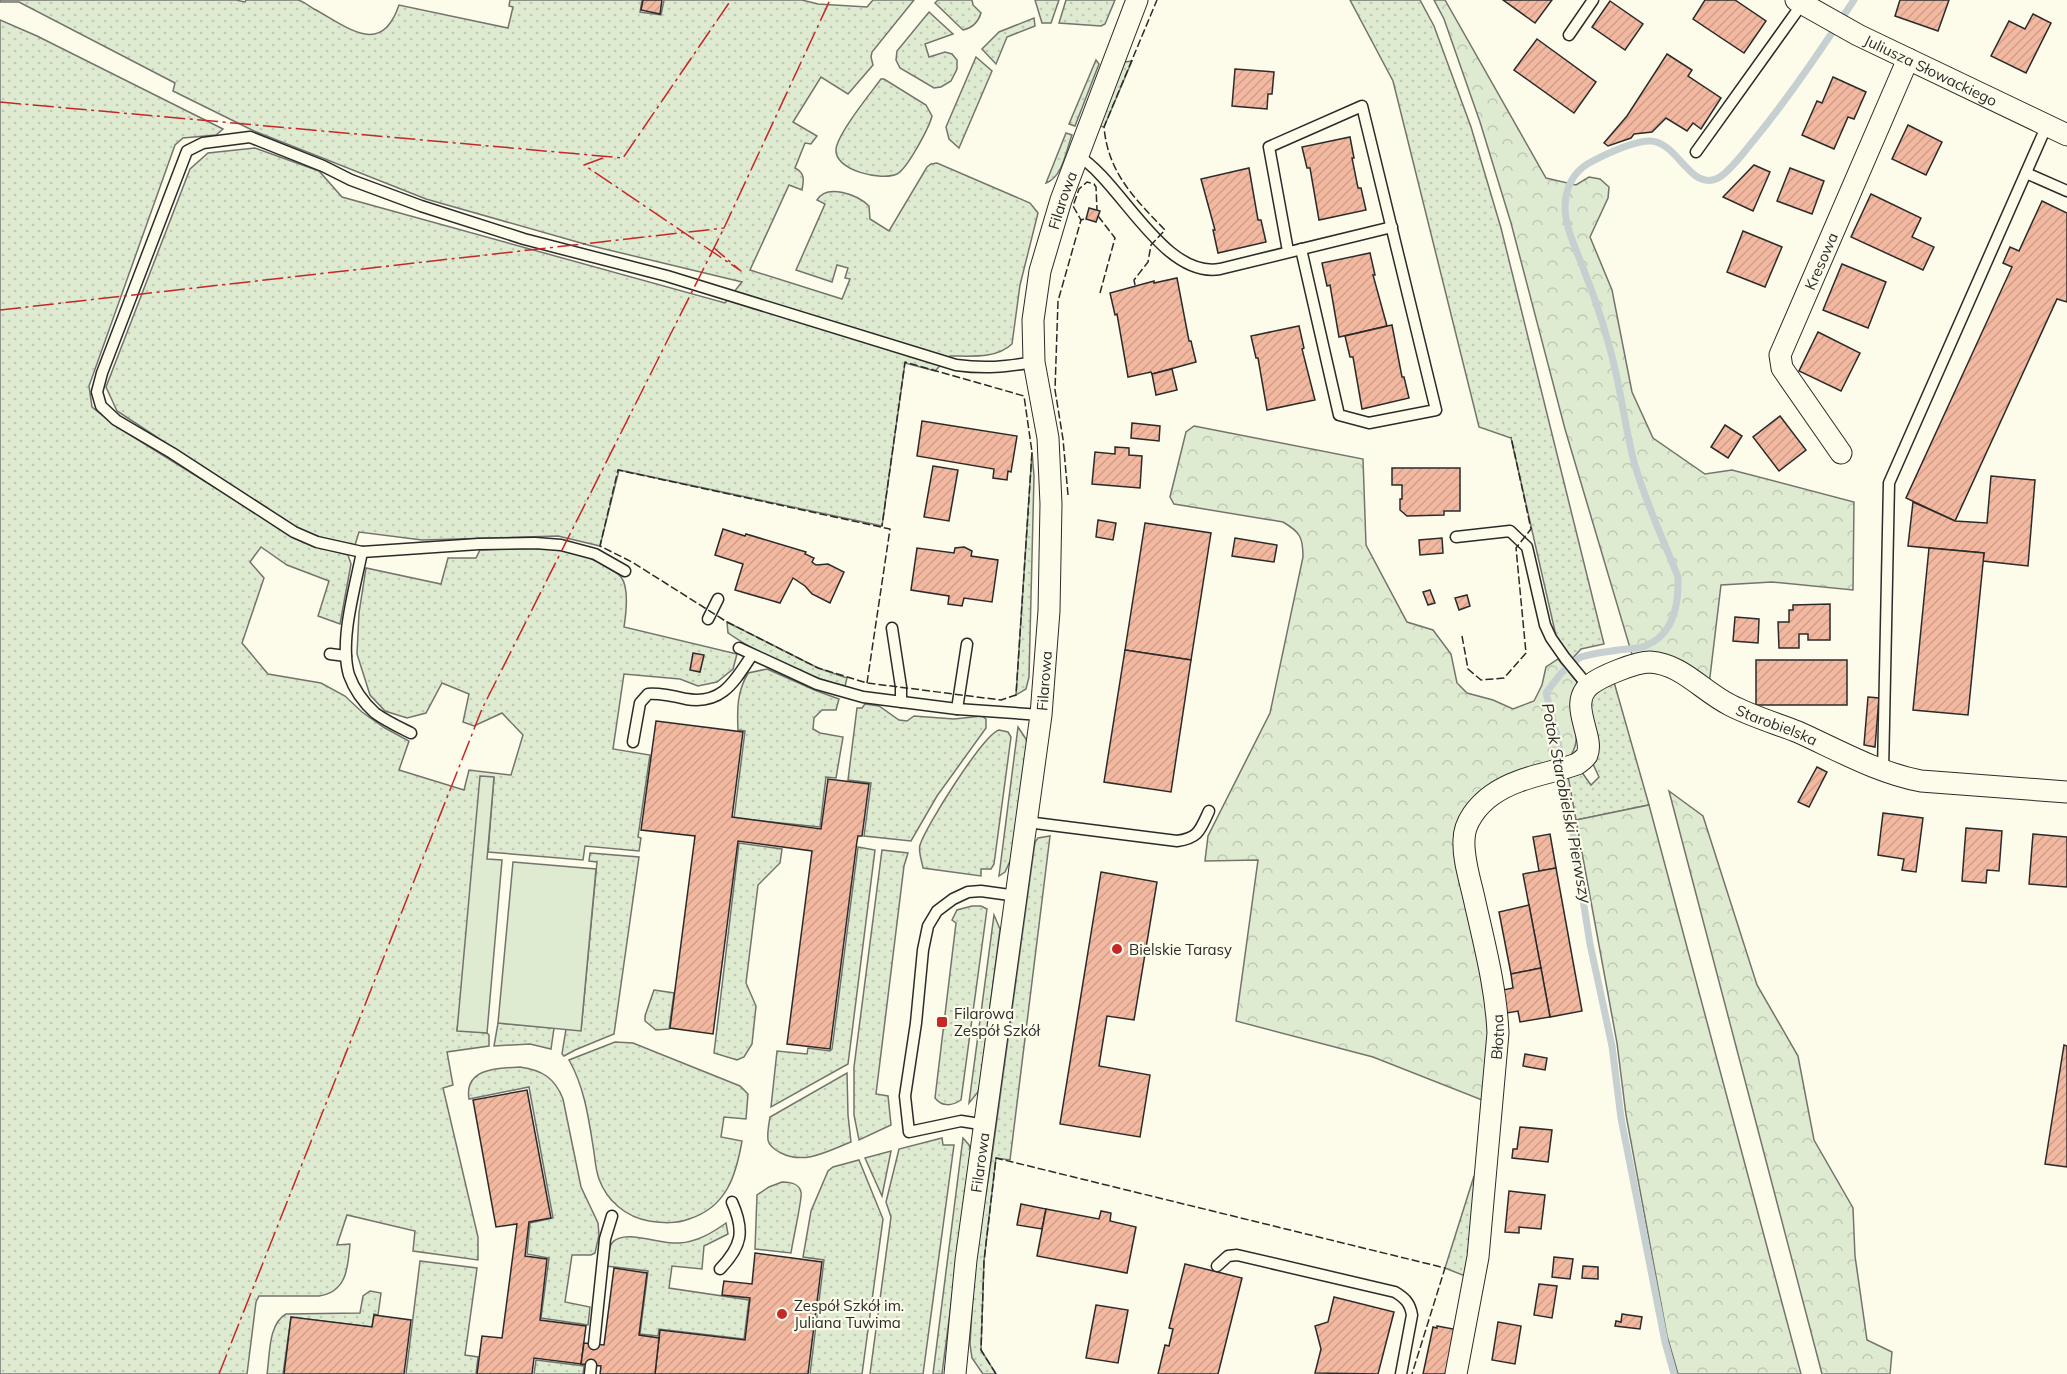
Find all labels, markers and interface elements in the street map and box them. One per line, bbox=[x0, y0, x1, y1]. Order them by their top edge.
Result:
street label: Juliusza Słowackiego bbox=[1861, 30, 2001, 110]
street label: Filarowa bbox=[1043, 168, 1081, 232]
street label: Kresowa bbox=[1800, 229, 1841, 293]
street label: Filarowa bbox=[1032, 650, 1055, 712]
street label: Starobielska bbox=[1733, 700, 1821, 749]
water label: Potok Starobielski Pierwszy bbox=[1538, 701, 1596, 905]
place label: Bielskie Tarasy bbox=[1129, 940, 1232, 959]
marker: Bielskie Tarasy bbox=[1110, 942, 1124, 956]
place label: Filarowa Zespół Szkół bbox=[954, 1004, 1041, 1040]
street label: Błotna bbox=[1486, 1013, 1508, 1060]
marker: Filarowa Zespół Szkół bbox=[935, 1015, 949, 1029]
street label: Filarowa bbox=[966, 1131, 993, 1194]
place label: Zespół Szkół im. Juliana Tuwima bbox=[794, 1296, 904, 1332]
marker: Zespół Szkół im. Juliana Tuwima bbox=[775, 1307, 789, 1321]

